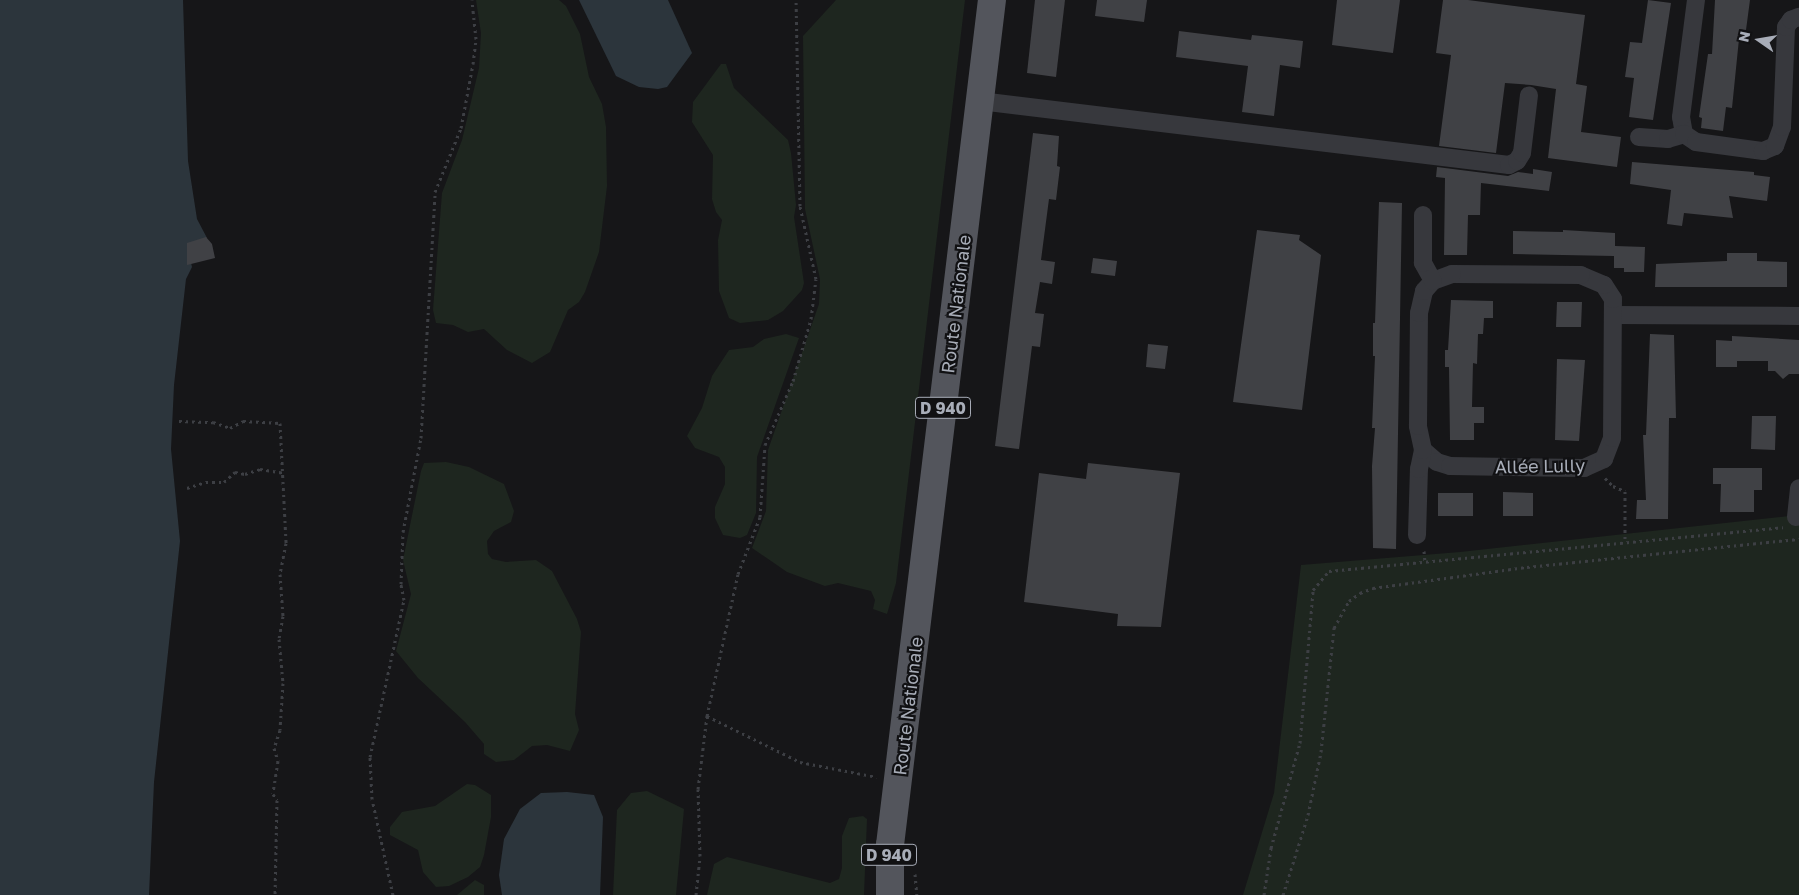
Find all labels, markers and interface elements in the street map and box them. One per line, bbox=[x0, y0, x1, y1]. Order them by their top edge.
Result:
north arrow bbox=[1734, 15, 1784, 65]
text: N bbox=[1734, 29, 1753, 44]
street label: Route Nationale bbox=[937, 233, 975, 375]
road number: D 940 bbox=[914, 394, 972, 422]
street label: Allée Lully bbox=[1495, 454, 1585, 478]
street label: Route Nationale bbox=[889, 635, 927, 777]
road number: D 940 bbox=[860, 842, 918, 868]

